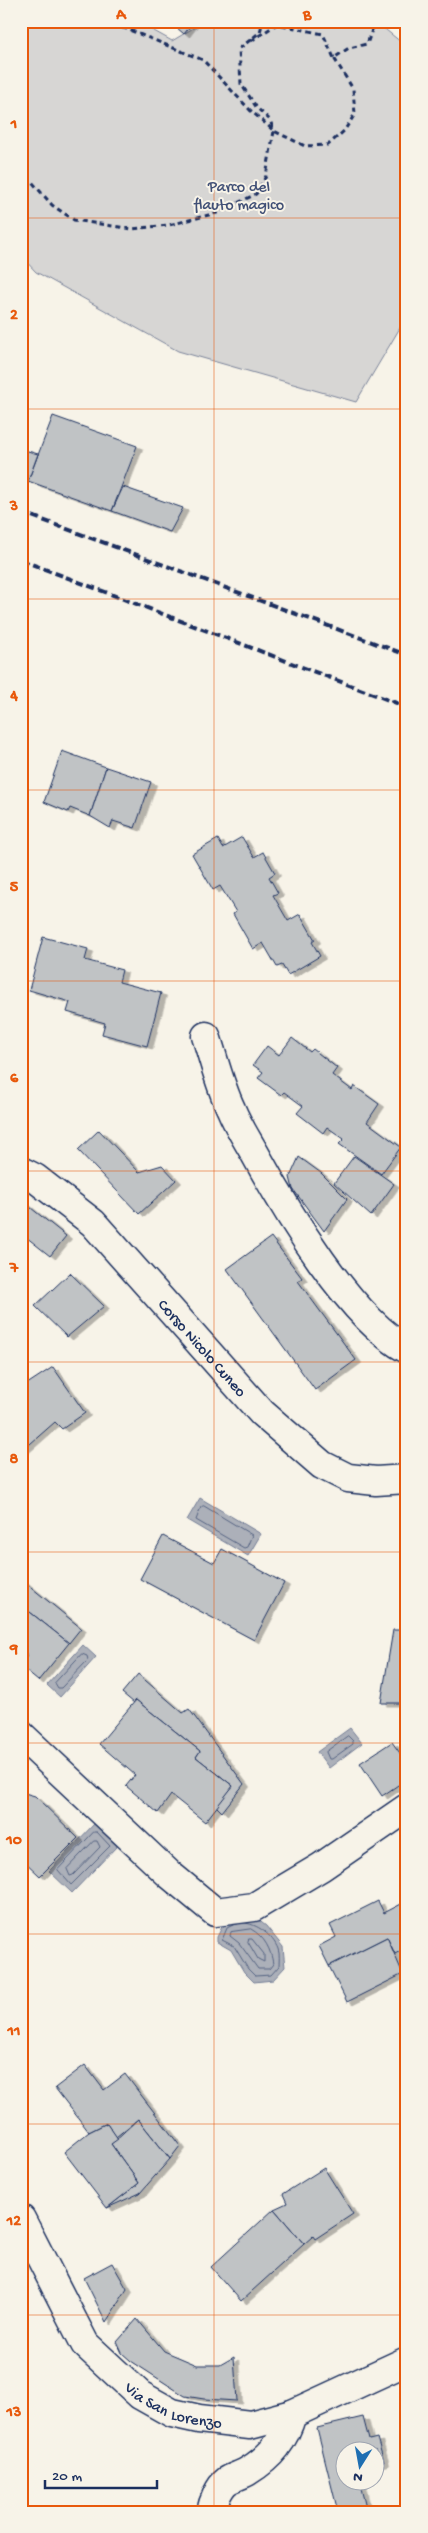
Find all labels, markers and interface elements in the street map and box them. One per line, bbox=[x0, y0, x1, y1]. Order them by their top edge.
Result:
text: A bbox=[115, 7, 127, 26]
text: B bbox=[302, 7, 312, 26]
text: 1 bbox=[10, 116, 17, 135]
park label: Parco del flauto magico bbox=[193, 179, 284, 216]
text: 2 bbox=[10, 307, 18, 326]
text: 3 bbox=[9, 498, 18, 517]
text: 4 bbox=[9, 688, 18, 707]
text: 5 bbox=[10, 879, 19, 898]
text: 6 bbox=[10, 1070, 19, 1089]
text: 7 bbox=[9, 1260, 19, 1279]
street label: Corso Nicolo Cuneo bbox=[152, 1297, 249, 1402]
text: 8 bbox=[10, 1451, 19, 1470]
text: 9 bbox=[9, 1641, 18, 1660]
text: 10 bbox=[5, 1832, 22, 1851]
text: 11 bbox=[7, 2023, 20, 2042]
text: 12 bbox=[6, 2213, 21, 2232]
street label: Via San Lorenzo bbox=[118, 2379, 223, 2435]
text: 13 bbox=[6, 2404, 21, 2423]
north arrow bbox=[336, 2440, 386, 2490]
scale bar bbox=[45, 2458, 158, 2490]
text: N bbox=[352, 2467, 364, 2486]
text: 20 m bbox=[52, 2468, 82, 2486]

